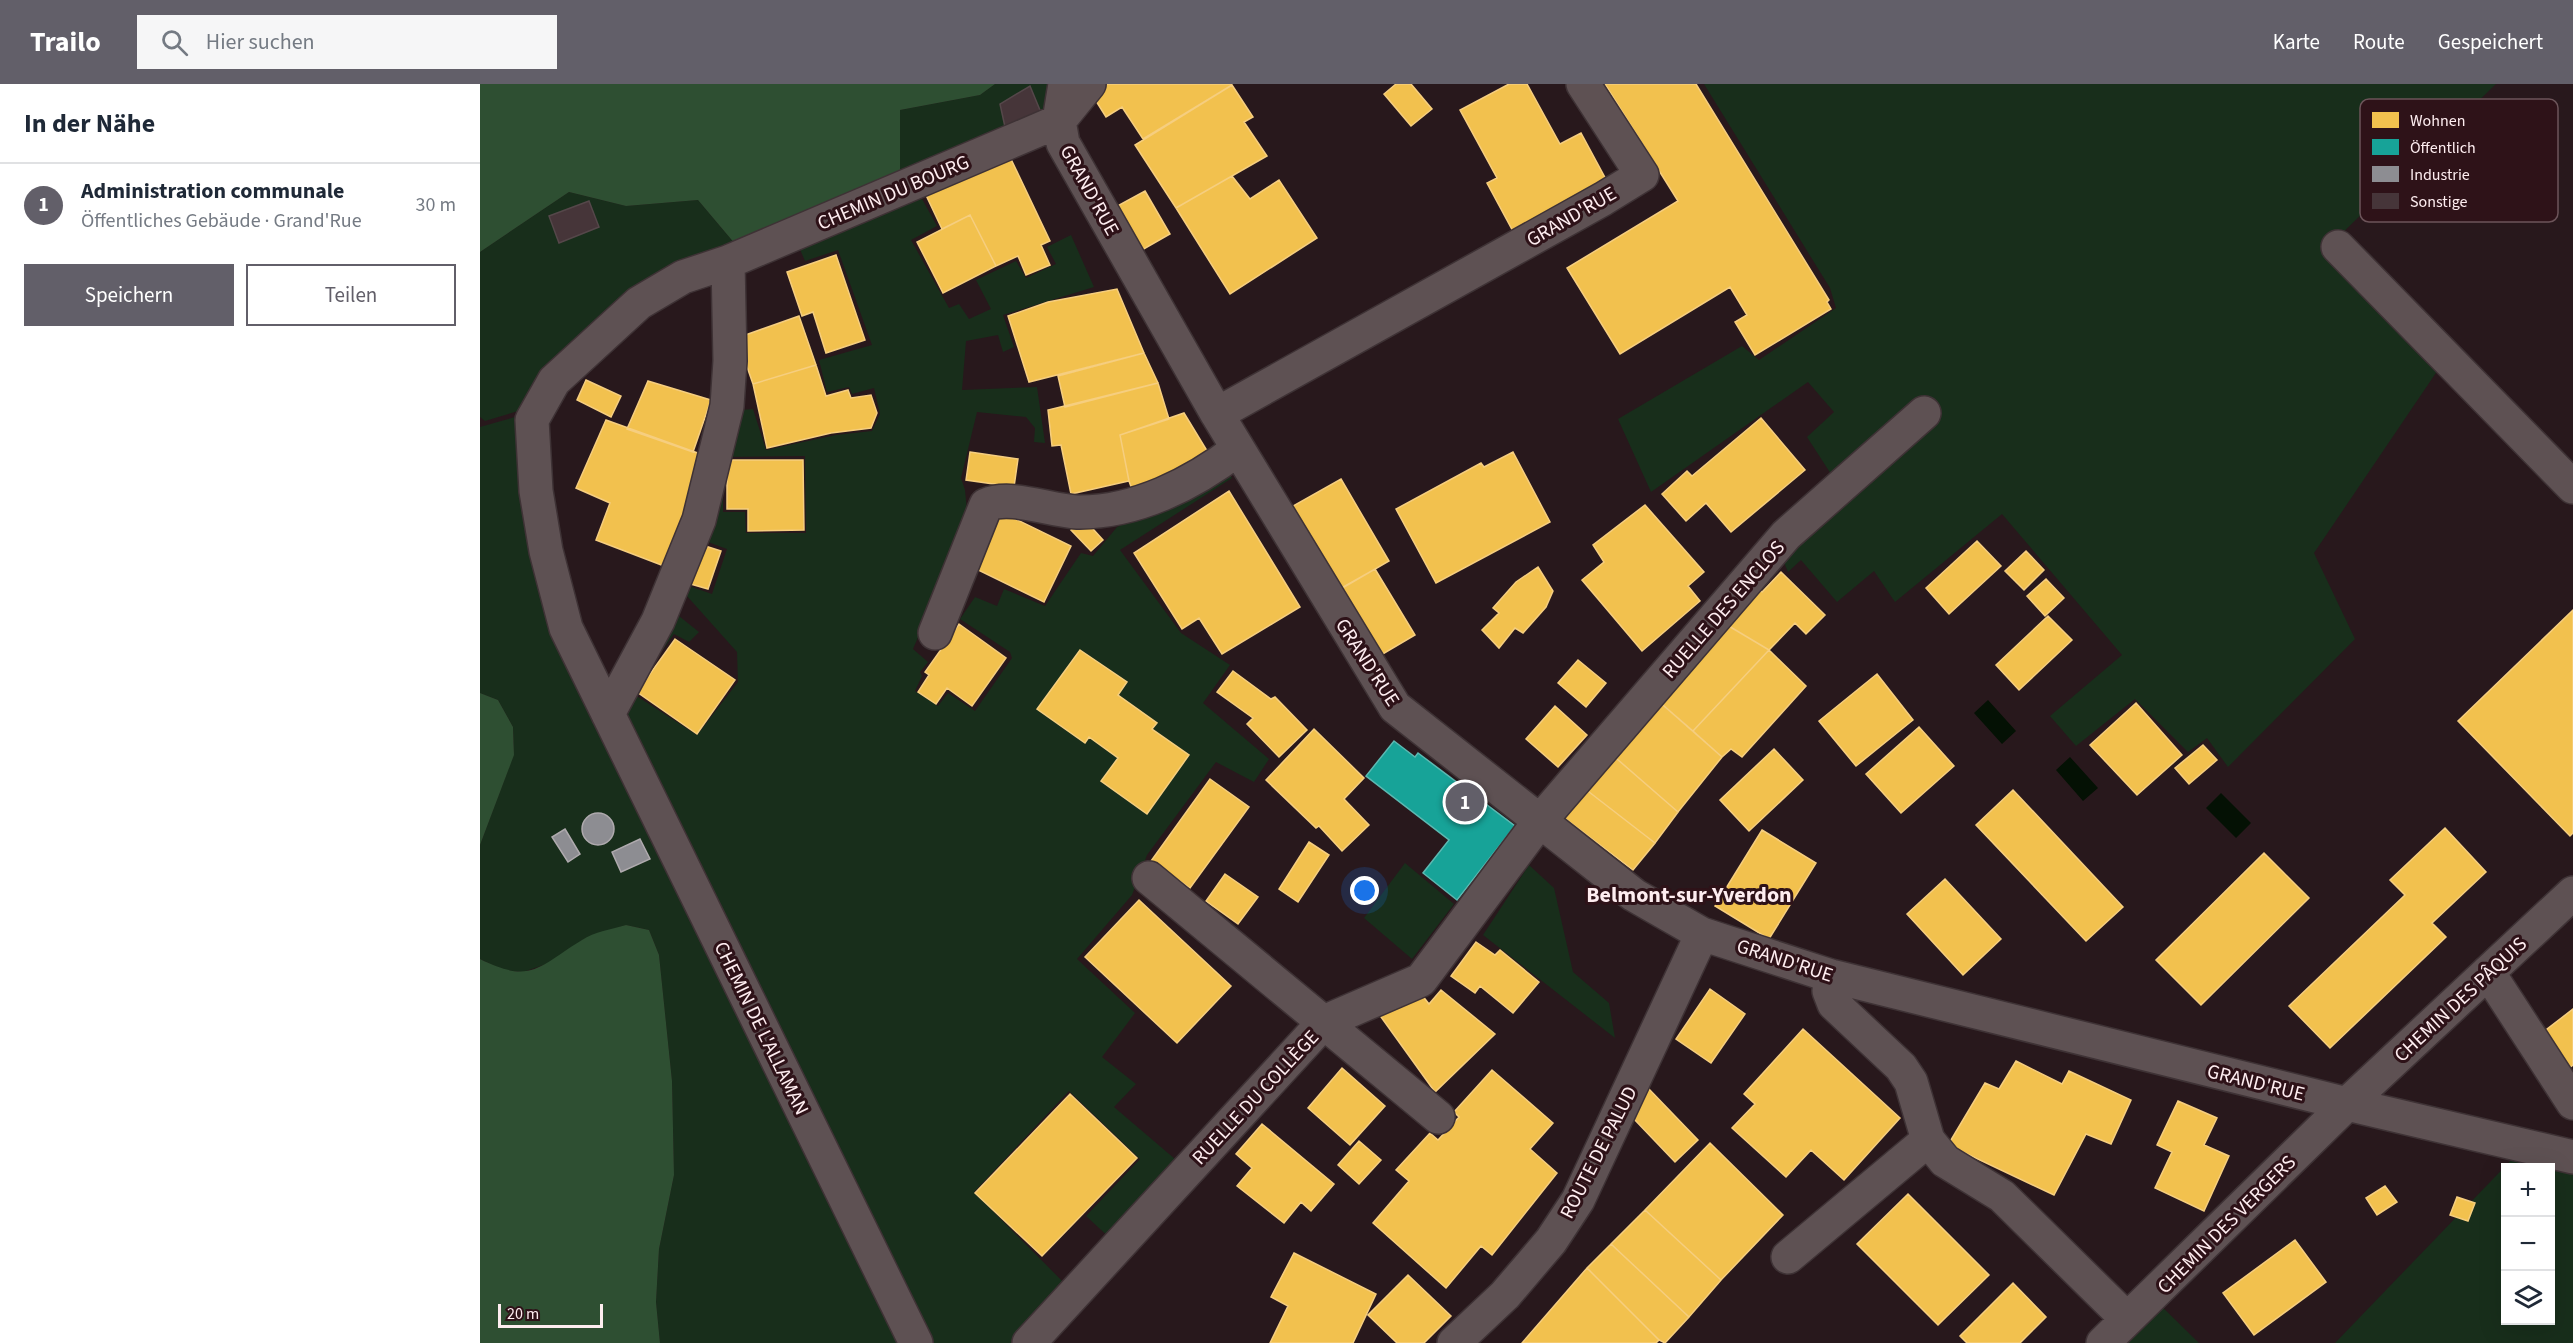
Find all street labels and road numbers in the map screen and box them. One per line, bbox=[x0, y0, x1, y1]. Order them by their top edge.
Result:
street label: GRAND'RUE bbox=[1053, 140, 1126, 241]
street label: CHEMIN DU BOURG bbox=[813, 148, 974, 238]
street label: GRAND'RUE bbox=[1521, 180, 1622, 254]
street label: RUELLE DES ENCLOS bbox=[1656, 535, 1792, 685]
street label: GRAND'RUE bbox=[1328, 613, 1406, 712]
street label: CHEMIN DES PÂQUIS bbox=[2388, 931, 2533, 1069]
street label: GRAND'RUE bbox=[1733, 932, 1836, 990]
street label: CHEMIN DE L'ALLAMAN bbox=[707, 937, 815, 1120]
street label: RUELLE DU COLLÈGE bbox=[1186, 1024, 1326, 1171]
street label: GRAND'RUE bbox=[2204, 1057, 2307, 1109]
street label: ROUTE DE PALUD bbox=[1553, 1081, 1644, 1224]
street label: CHEMIN DES VERGERS bbox=[2151, 1149, 2302, 1300]

